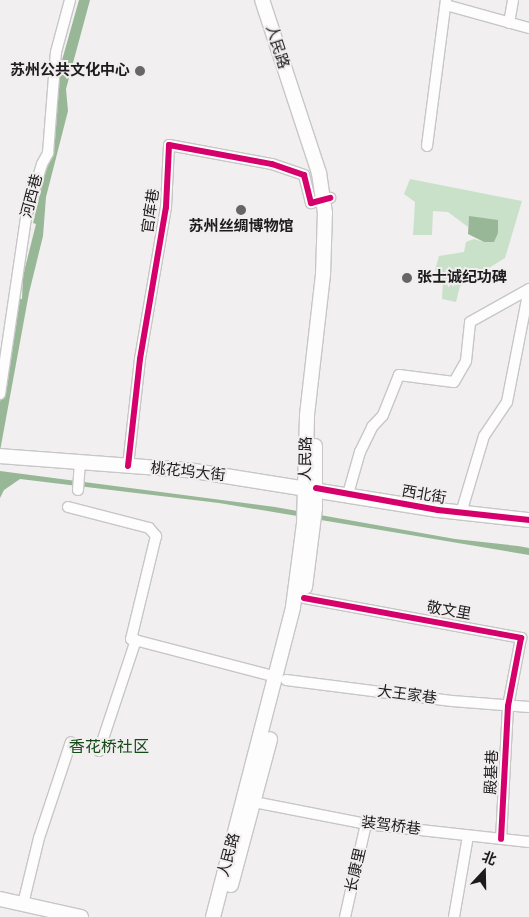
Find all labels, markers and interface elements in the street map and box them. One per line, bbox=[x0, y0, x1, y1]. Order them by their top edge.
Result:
street label: 人民路 bbox=[261, 23, 293, 71]
place label: 苏州公共文化中心 bbox=[10, 62, 130, 80]
marker: 苏州公共文化中心 bbox=[134, 65, 146, 77]
street label: 河西巷 bbox=[17, 172, 47, 220]
street label: 官库巷 bbox=[139, 187, 163, 235]
marker: 苏州丝绸博物馆 bbox=[235, 204, 247, 216]
place label: 苏州丝绸博物馆 bbox=[189, 218, 293, 236]
place label: 张士诚纪功碑 bbox=[417, 269, 507, 287]
marker: 张士诚纪功碑 bbox=[401, 272, 413, 284]
street label: 人民路 bbox=[297, 436, 315, 482]
street label: 桃花坞大街 bbox=[150, 459, 226, 485]
street label: 西北街 bbox=[400, 482, 448, 508]
street label: 敬文里 bbox=[425, 598, 473, 624]
street label: 大王家巷 bbox=[376, 682, 438, 708]
district label: 香花桥社区 bbox=[69, 737, 149, 757]
street label: 殿基巷 bbox=[482, 749, 502, 795]
street label: 装驾桥巷 bbox=[360, 813, 422, 839]
street label: 人民路 bbox=[214, 831, 244, 879]
street label: 长康里 bbox=[342, 846, 370, 894]
text: 北 bbox=[479, 846, 499, 870]
north arrow bbox=[459, 847, 509, 897]

